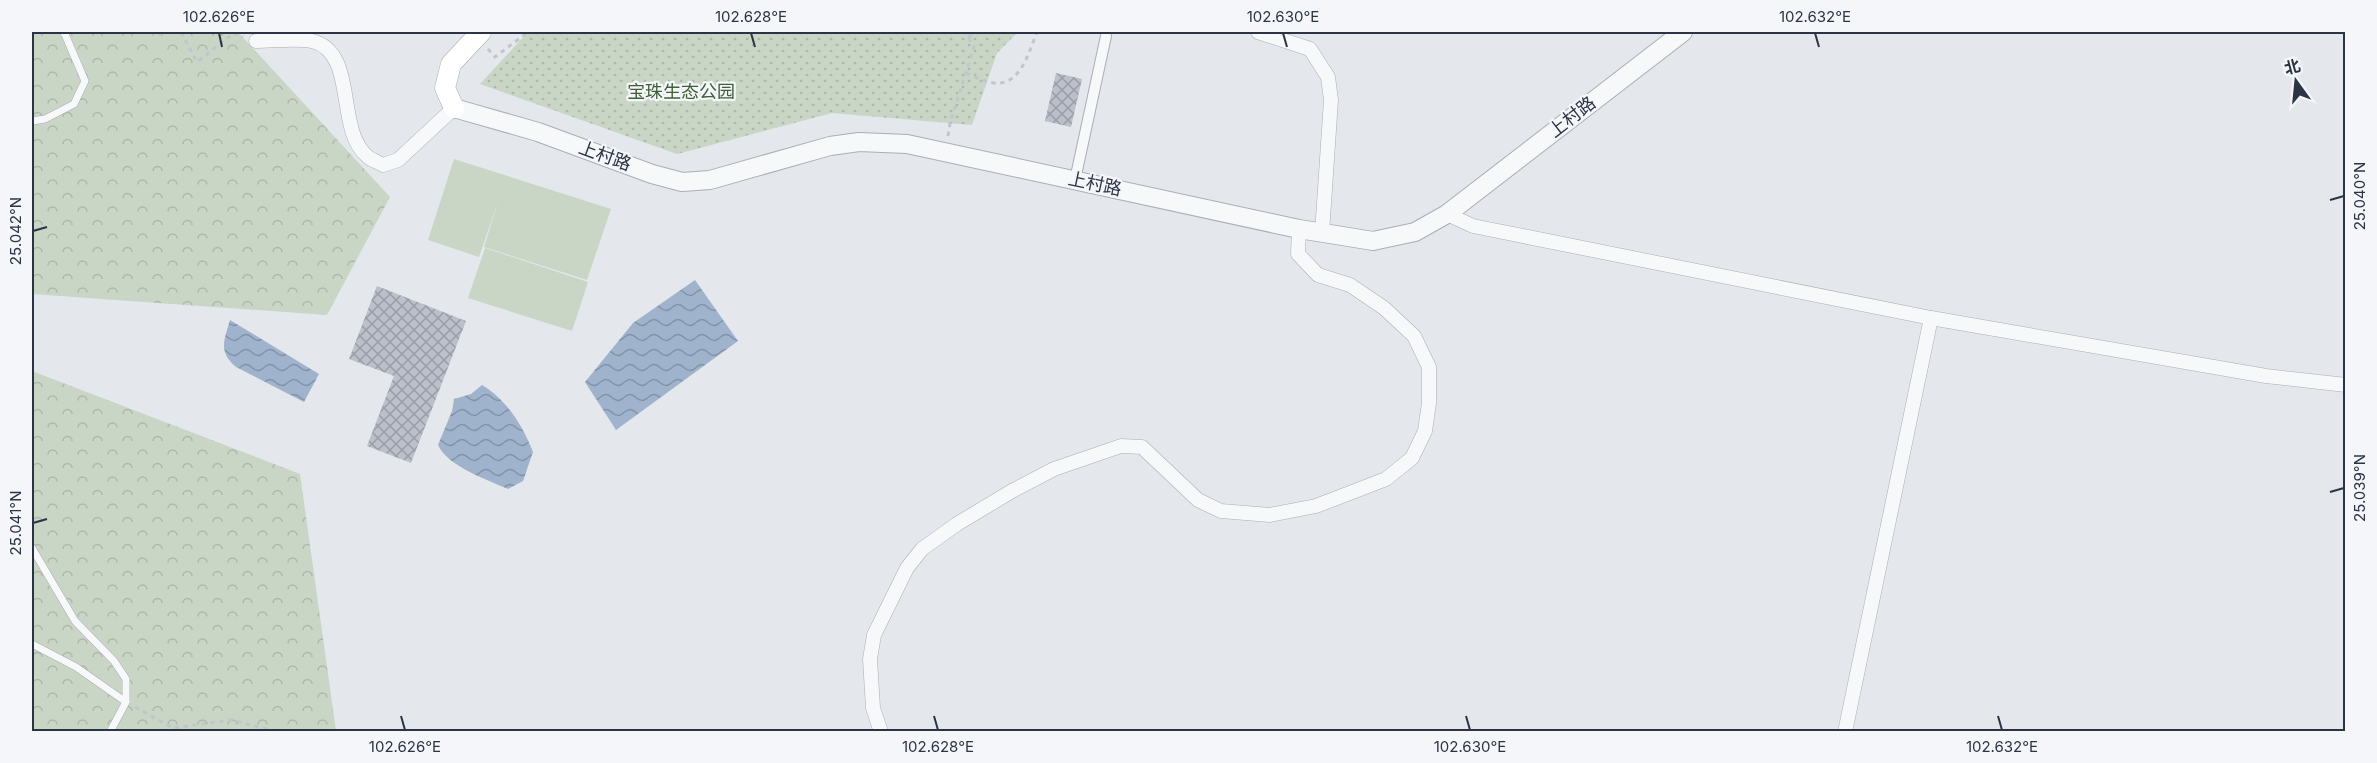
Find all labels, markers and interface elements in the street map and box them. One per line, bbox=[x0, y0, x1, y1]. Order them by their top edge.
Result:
text: 102.626°E bbox=[183, 7, 255, 26]
text: 102.628°E bbox=[715, 7, 787, 26]
text: 102.630°E bbox=[1247, 7, 1319, 26]
text: 102.632°E bbox=[1779, 7, 1851, 26]
north arrow bbox=[2266, 51, 2326, 111]
text: 北 bbox=[2282, 55, 2302, 78]
park label: 宝珠生态公园 bbox=[627, 81, 735, 102]
street label: 上村路 bbox=[1544, 92, 1599, 142]
street label: 上村路 bbox=[576, 136, 634, 175]
text: 25.040°N bbox=[2350, 162, 2369, 230]
street label: 上村路 bbox=[1067, 168, 1124, 199]
text: 25.042°N bbox=[6, 197, 25, 265]
text: 25.039°N bbox=[2350, 454, 2369, 522]
text: 25.041°N bbox=[6, 491, 25, 555]
text: 102.626°E bbox=[369, 737, 441, 756]
text: 102.628°E bbox=[902, 737, 974, 756]
text: 102.630°E bbox=[1434, 737, 1506, 756]
text: 102.632°E bbox=[1966, 737, 2038, 756]

